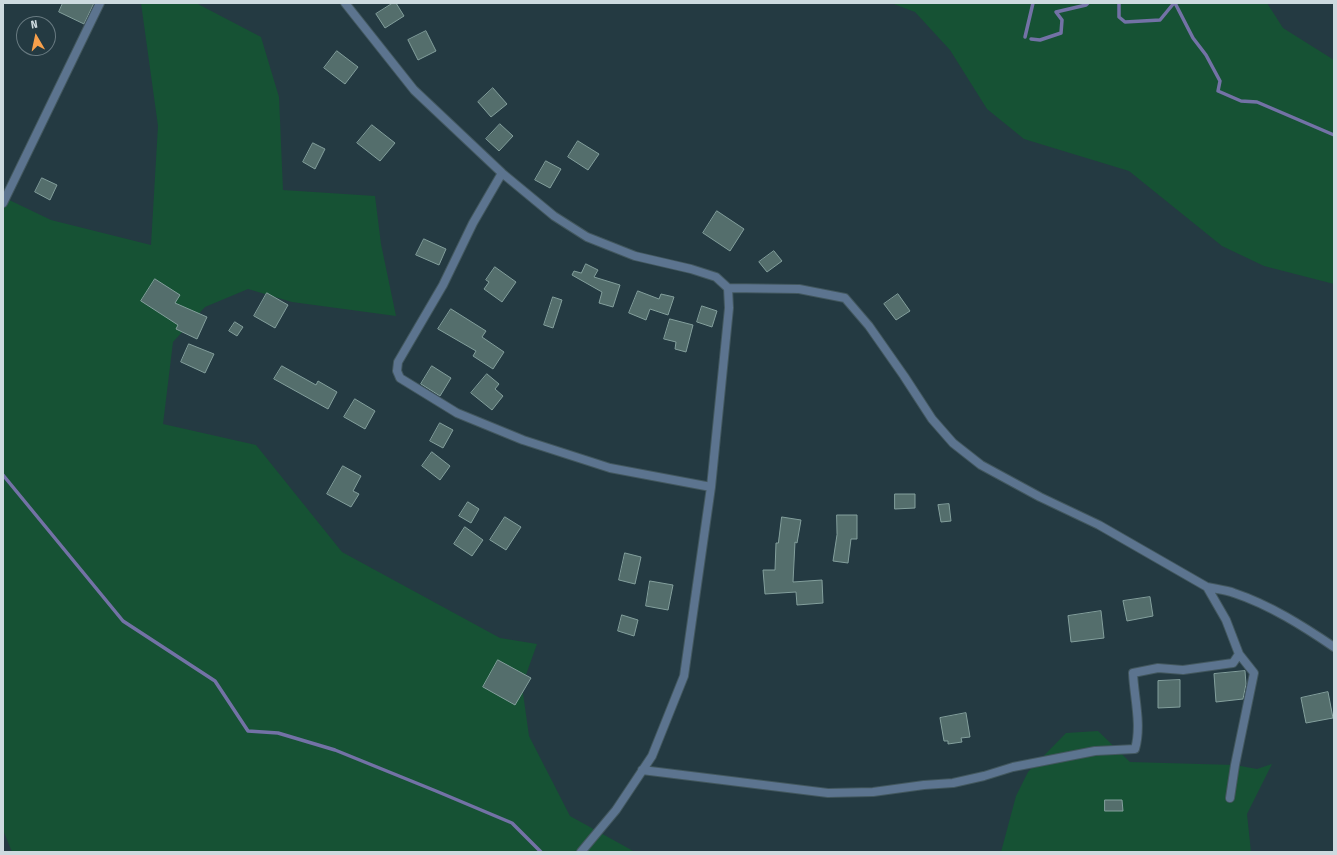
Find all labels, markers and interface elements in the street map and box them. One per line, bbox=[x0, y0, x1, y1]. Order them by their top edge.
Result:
north arrow bbox=[16, 16, 56, 56]
text: N bbox=[30, 18, 38, 32]

